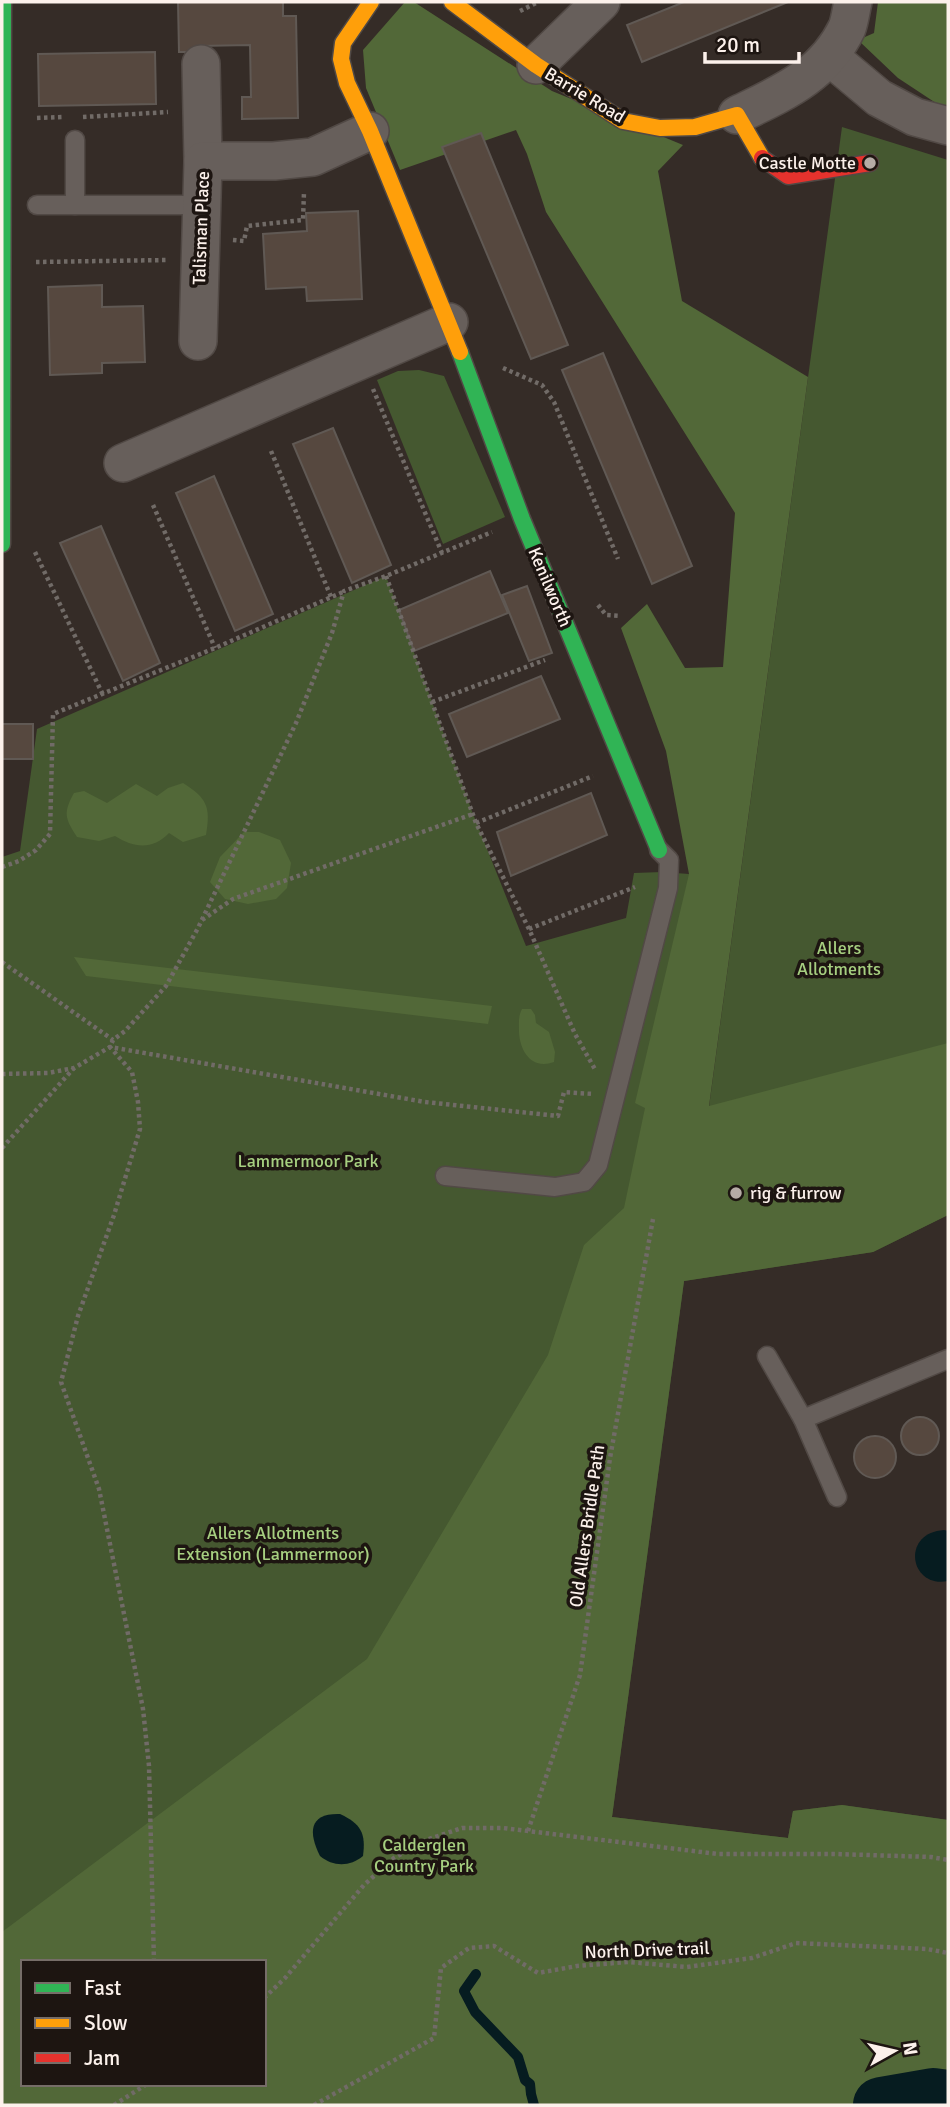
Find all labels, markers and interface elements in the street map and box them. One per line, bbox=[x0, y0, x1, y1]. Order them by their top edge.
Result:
scale bar bbox=[705, 21, 800, 65]
text: 20 m bbox=[716, 32, 760, 58]
street label: Barrie Road bbox=[541, 62, 629, 128]
place label: Castle Motte bbox=[759, 152, 856, 174]
marker: Castle Motte bbox=[862, 155, 878, 171]
street label: Talisman Place bbox=[188, 171, 214, 285]
street label: Kenilworth bbox=[523, 544, 577, 630]
park label: Allers Allotments bbox=[797, 937, 881, 980]
park label: Lammermoor Park bbox=[238, 1150, 378, 1172]
place label: rig & furrow bbox=[750, 1182, 841, 1204]
marker: rig & furrow bbox=[728, 1185, 744, 1201]
street label: Old Allers Bridle Path bbox=[565, 1443, 609, 1609]
park label: Allers Allotments Extension (Lammermoor) bbox=[176, 1522, 370, 1565]
park label: Calderglen Country Park bbox=[374, 1834, 474, 1877]
street label: North Drive trail bbox=[584, 1937, 710, 1963]
legend bbox=[21, 1960, 266, 2086]
text: Fast bbox=[84, 1975, 121, 2001]
text: Slow bbox=[84, 2010, 128, 2036]
north arrow bbox=[859, 2016, 929, 2086]
text: N bbox=[897, 2041, 923, 2057]
text: Jam bbox=[84, 2045, 120, 2071]

